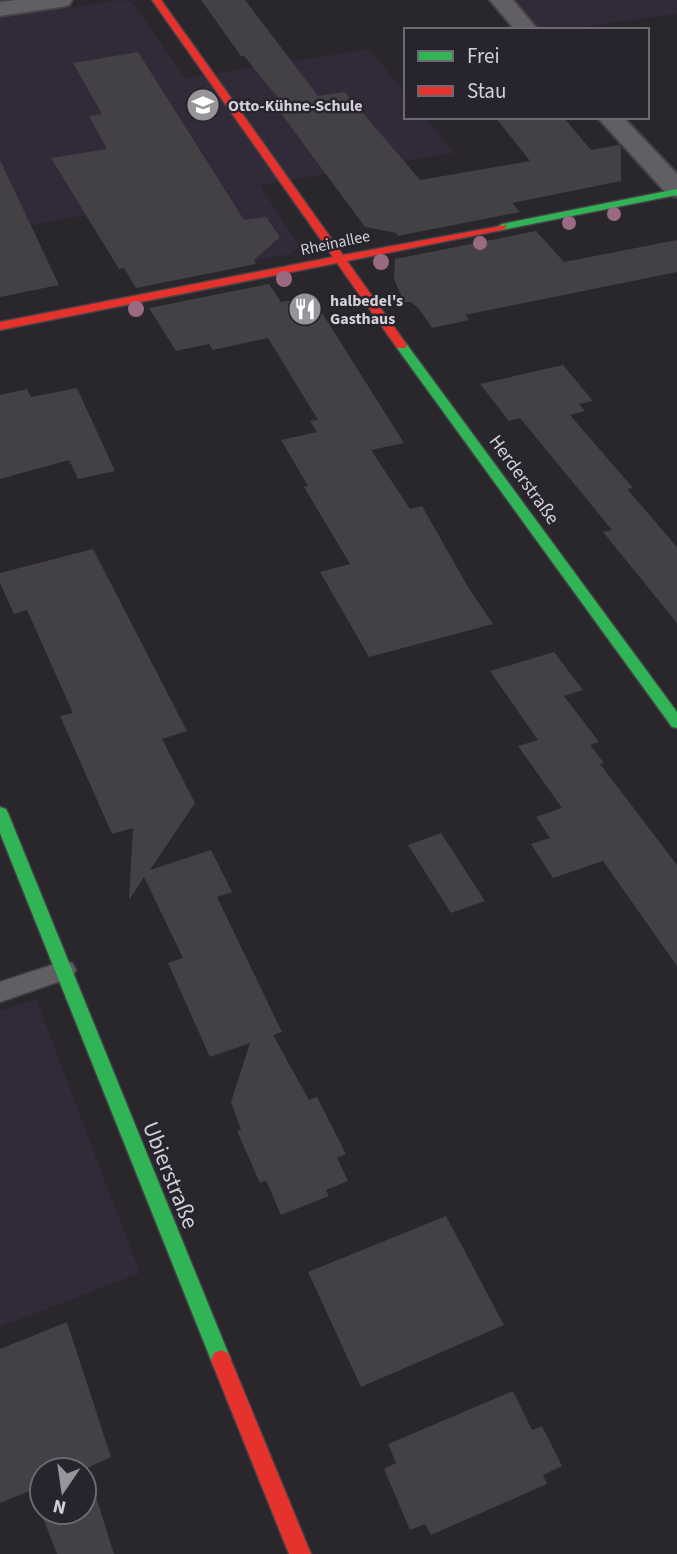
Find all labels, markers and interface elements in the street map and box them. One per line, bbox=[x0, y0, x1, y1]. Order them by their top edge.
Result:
legend bbox=[404, 28, 649, 119]
text: Frei bbox=[467, 41, 500, 71]
text: Stau bbox=[467, 76, 506, 106]
school or university icon: Otto-Kühne-Schule bbox=[184, 86, 222, 124]
place label: Otto-Kühne-Schule bbox=[228, 95, 363, 117]
street label: Rheinallee bbox=[298, 225, 372, 261]
restaurant icon: halbedel's Gasthaus bbox=[286, 290, 324, 328]
place label: halbedel's Gasthaus bbox=[330, 290, 403, 330]
street label: Herderstraße bbox=[482, 430, 566, 530]
street label: Ubierstraße bbox=[134, 1117, 207, 1234]
north arrow bbox=[28, 1456, 98, 1526]
text: N bbox=[50, 1492, 69, 1521]

